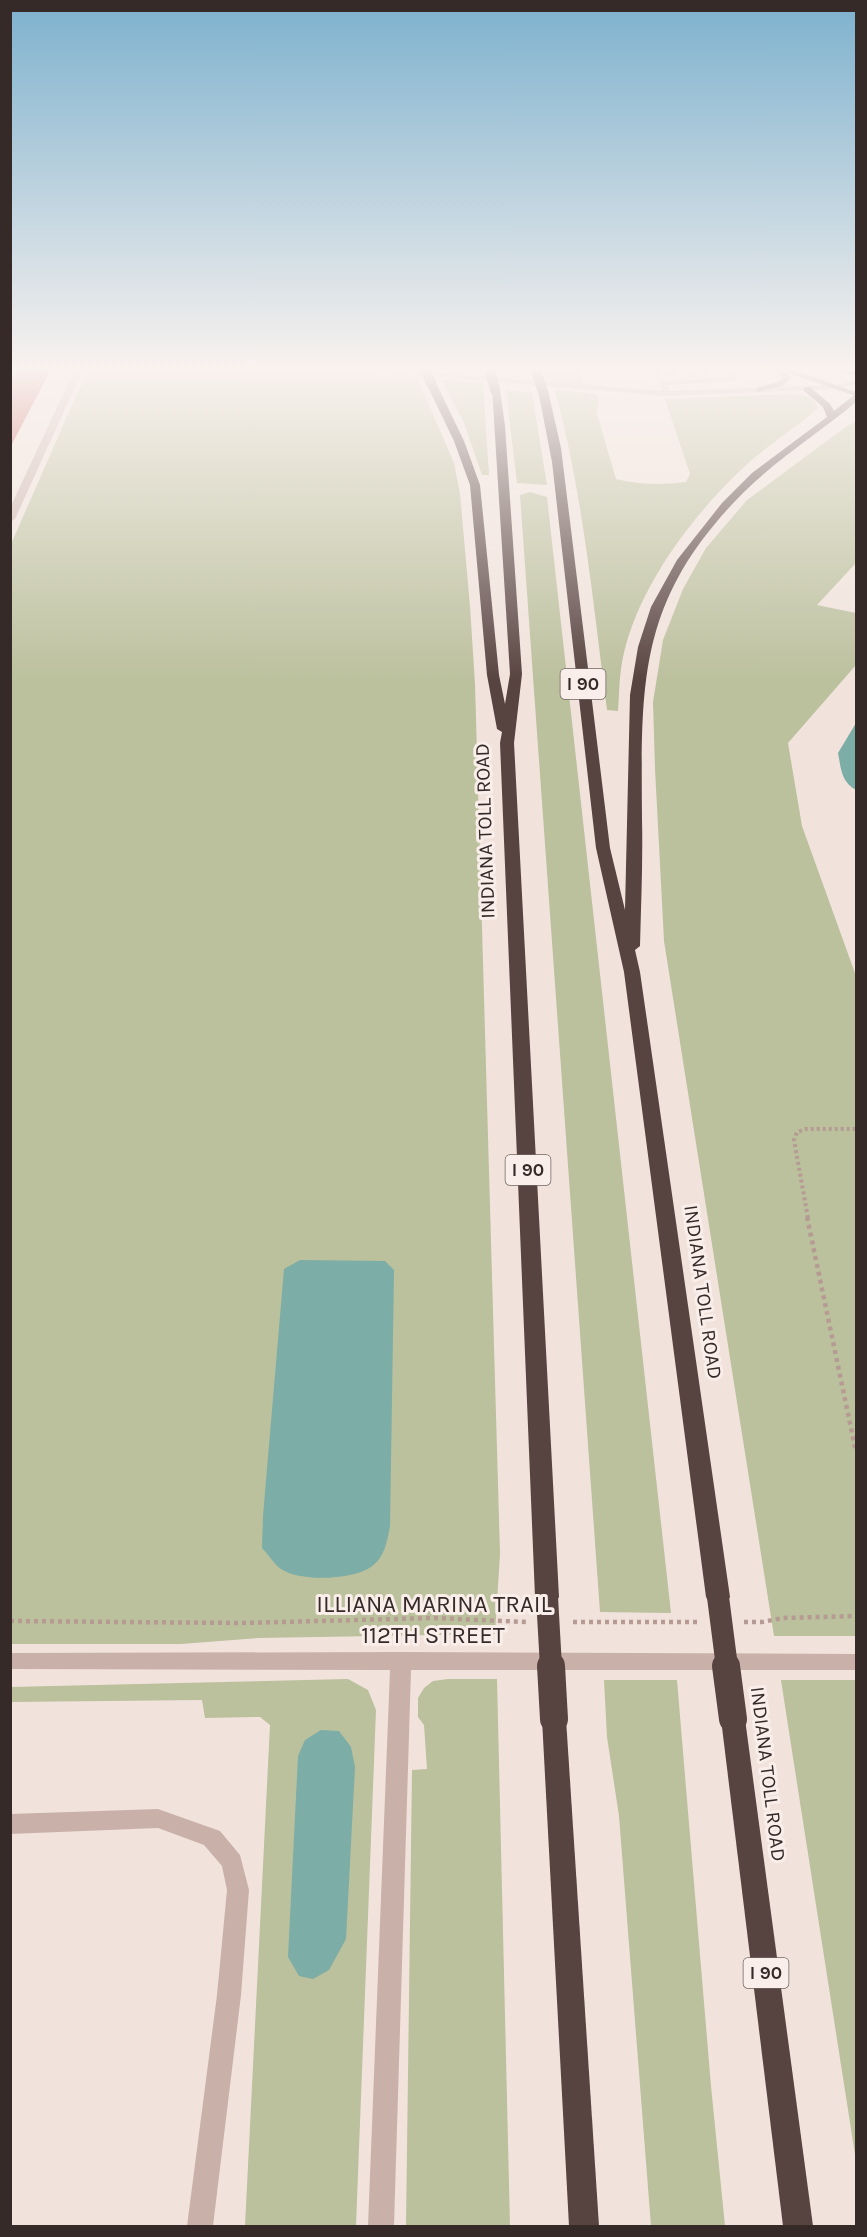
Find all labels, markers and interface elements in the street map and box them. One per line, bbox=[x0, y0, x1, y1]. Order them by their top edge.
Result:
road number: I 90 bbox=[560, 669, 606, 699]
street label: INDIANA TOLL ROAD bbox=[470, 743, 500, 919]
road number: I 90 bbox=[506, 1155, 550, 1185]
street label: INDIANA TOLL ROAD bbox=[679, 1203, 727, 1381]
street label: ILLIANA MARINA TRAIL bbox=[316, 1590, 552, 1618]
street label: 112TH STREET bbox=[361, 1621, 505, 1649]
street label: INDIANA TOLL ROAD bbox=[746, 1685, 790, 1863]
road number: I 90 bbox=[744, 1958, 789, 1988]

